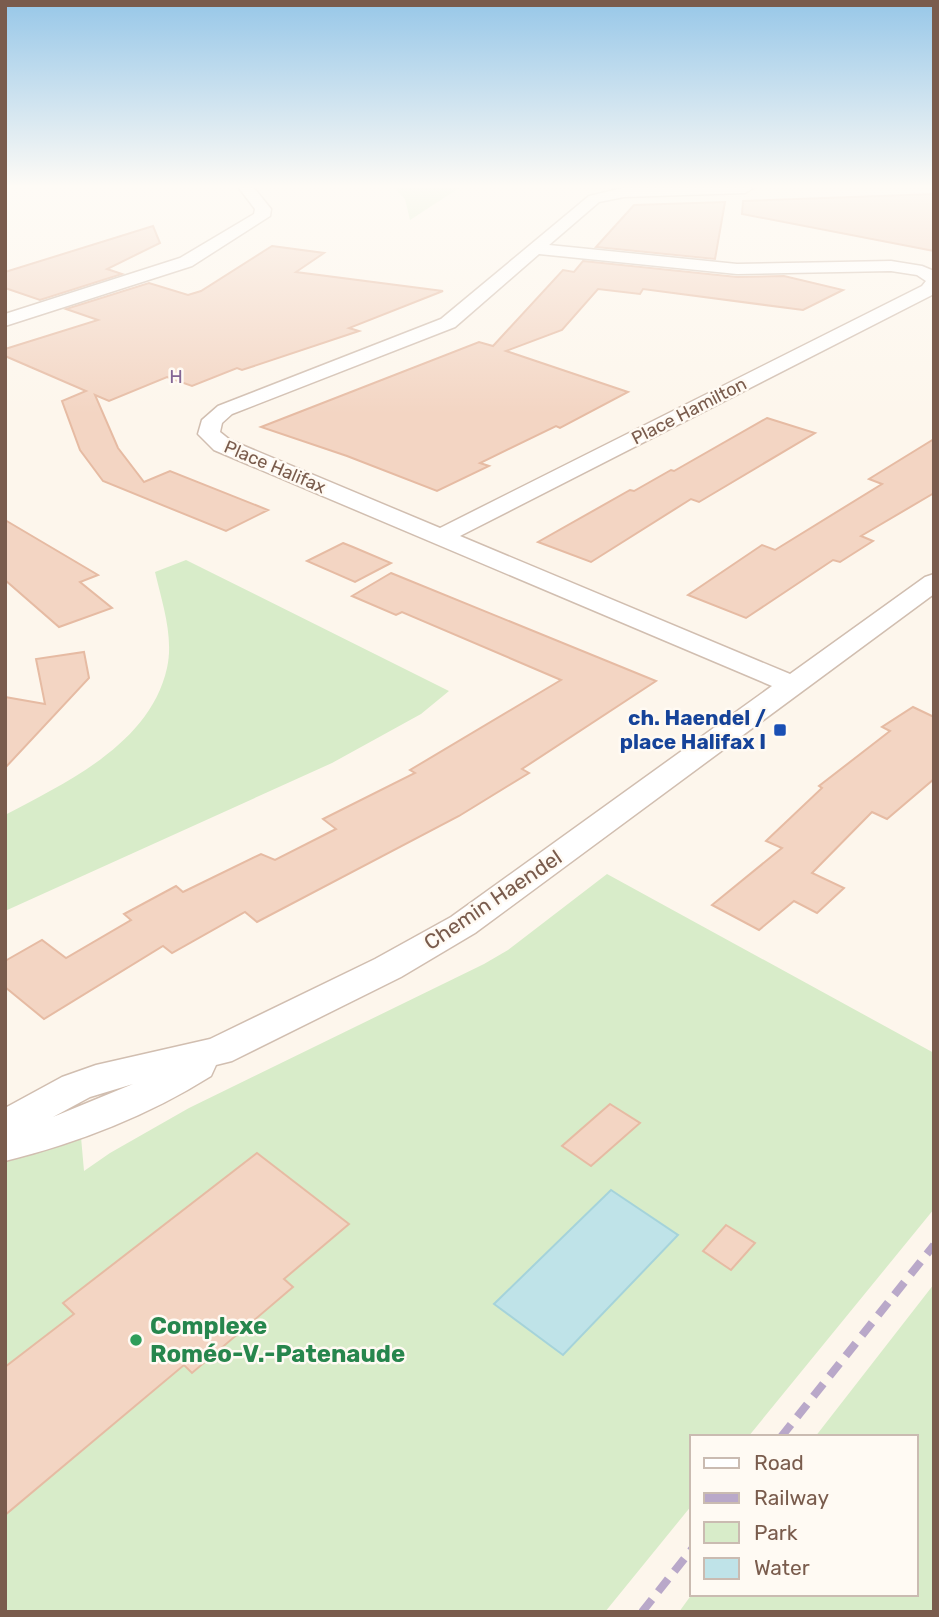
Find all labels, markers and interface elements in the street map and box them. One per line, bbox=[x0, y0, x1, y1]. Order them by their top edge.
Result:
district label: H bbox=[169, 365, 185, 388]
street label: Place Hamilton bbox=[628, 373, 750, 449]
street label: Place Halifax bbox=[221, 436, 329, 498]
place label: ch. Haendel / place Halifax I bbox=[620, 705, 766, 754]
marker: ch. Haendel / place Halifax I bbox=[772, 722, 788, 738]
street label: Chemin Haendel bbox=[419, 844, 566, 955]
place label: Complexe Roméo-V.-Patenaude bbox=[150, 1312, 405, 1368]
marker: Complexe Roméo-V.-Patenaude bbox=[128, 1332, 144, 1348]
legend bbox=[690, 1435, 918, 1596]
text: Road bbox=[754, 1450, 804, 1475]
text: Railway bbox=[754, 1485, 829, 1510]
text: Park bbox=[754, 1520, 798, 1545]
text: Water bbox=[754, 1555, 810, 1580]

